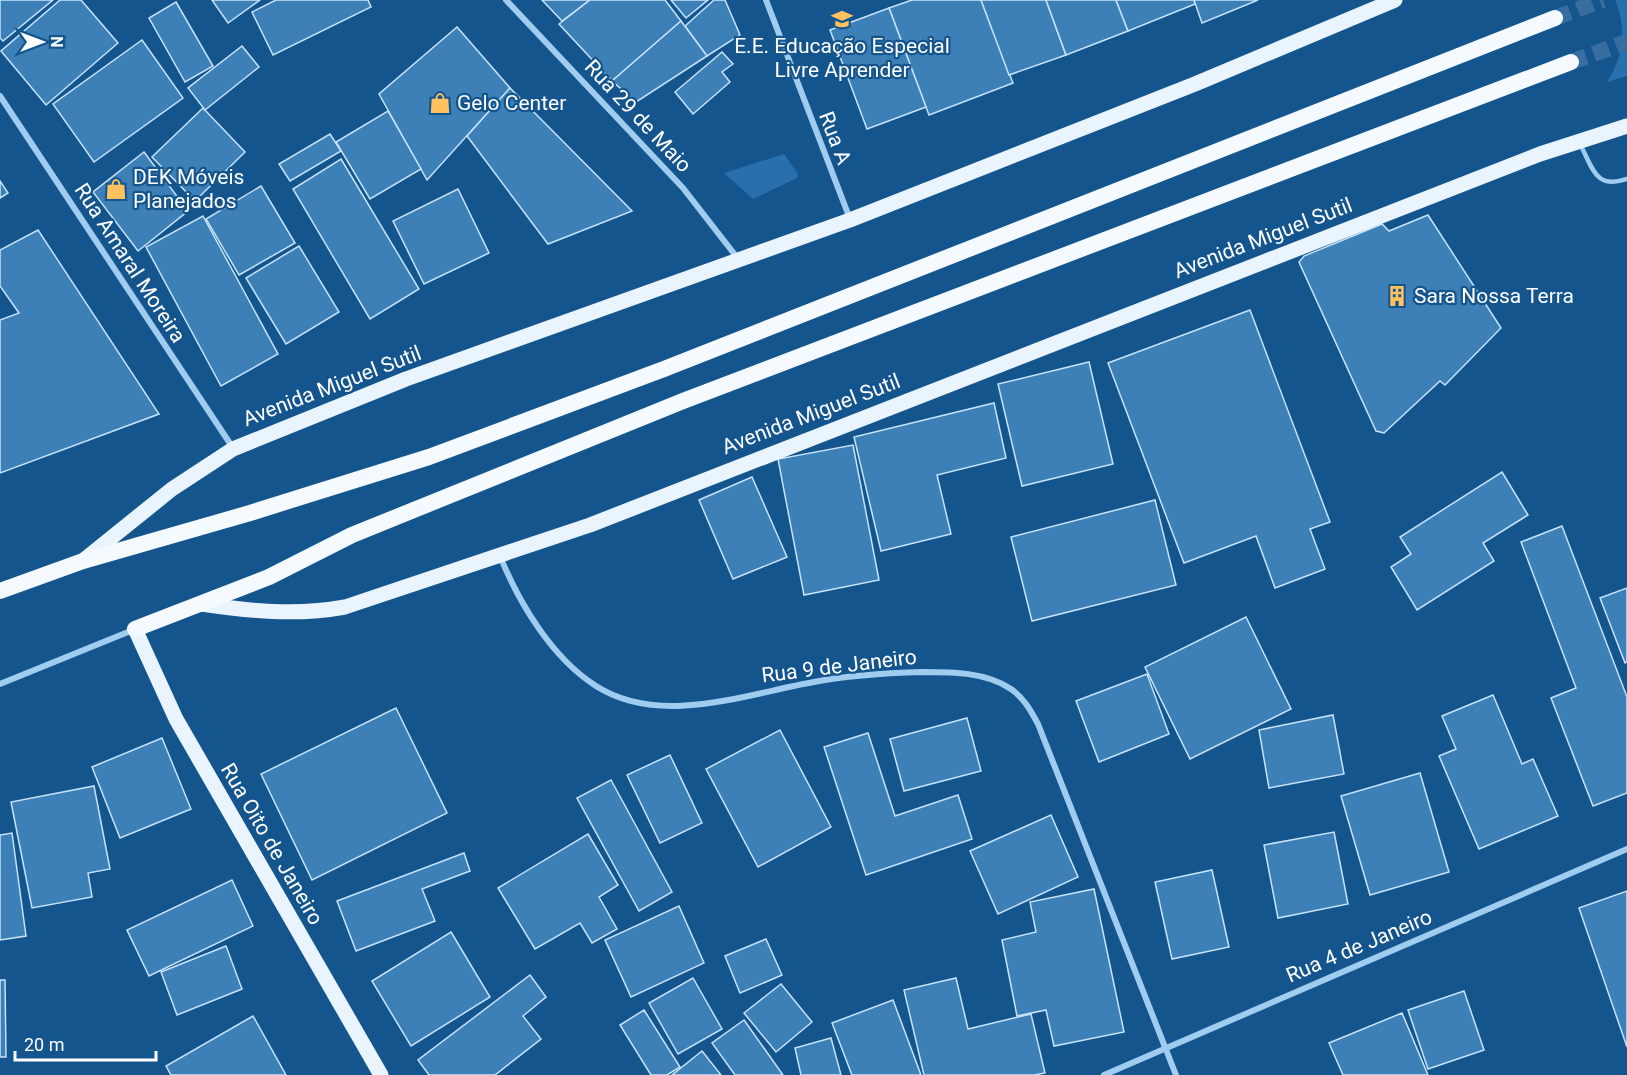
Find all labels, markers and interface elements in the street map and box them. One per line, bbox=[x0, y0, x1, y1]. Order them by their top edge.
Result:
school or university icon: E.E. Educação Especial Livre Aprender bbox=[830, 7, 854, 31]
north arrow bbox=[12, 12, 72, 72]
place label: E.E. Educação Especial Livre Aprender bbox=[734, 34, 950, 82]
text: N bbox=[47, 36, 66, 48]
street label: Rua 29 de Maio bbox=[580, 55, 696, 177]
shop icon: Gelo Center bbox=[428, 91, 452, 115]
place label: Gelo Center bbox=[457, 91, 566, 115]
street label: Rua A bbox=[814, 108, 856, 168]
place label: DEK Móveis Planejados bbox=[133, 165, 244, 213]
shop icon: DEK Móveis Planejados bbox=[104, 177, 128, 201]
street label: Rua Amaral Moreira bbox=[70, 179, 190, 347]
street label: Avenida Miguel Sutil bbox=[1171, 193, 1355, 283]
building icon: Sara Nossa Terra bbox=[1385, 284, 1409, 308]
place label: Sara Nossa Terra bbox=[1414, 284, 1574, 308]
street label: Avenida Miguel Sutil bbox=[240, 341, 424, 431]
street label: Avenida Miguel Sutil bbox=[719, 369, 903, 459]
street label: Rua 9 de Janeiro bbox=[760, 645, 918, 687]
street label: Rua Oito de Janeiro bbox=[216, 759, 328, 929]
street label: Rua 4 de Janeiro bbox=[1282, 904, 1436, 988]
scale bar bbox=[15, 1024, 156, 1062]
text: 20 m bbox=[24, 1034, 64, 1055]

